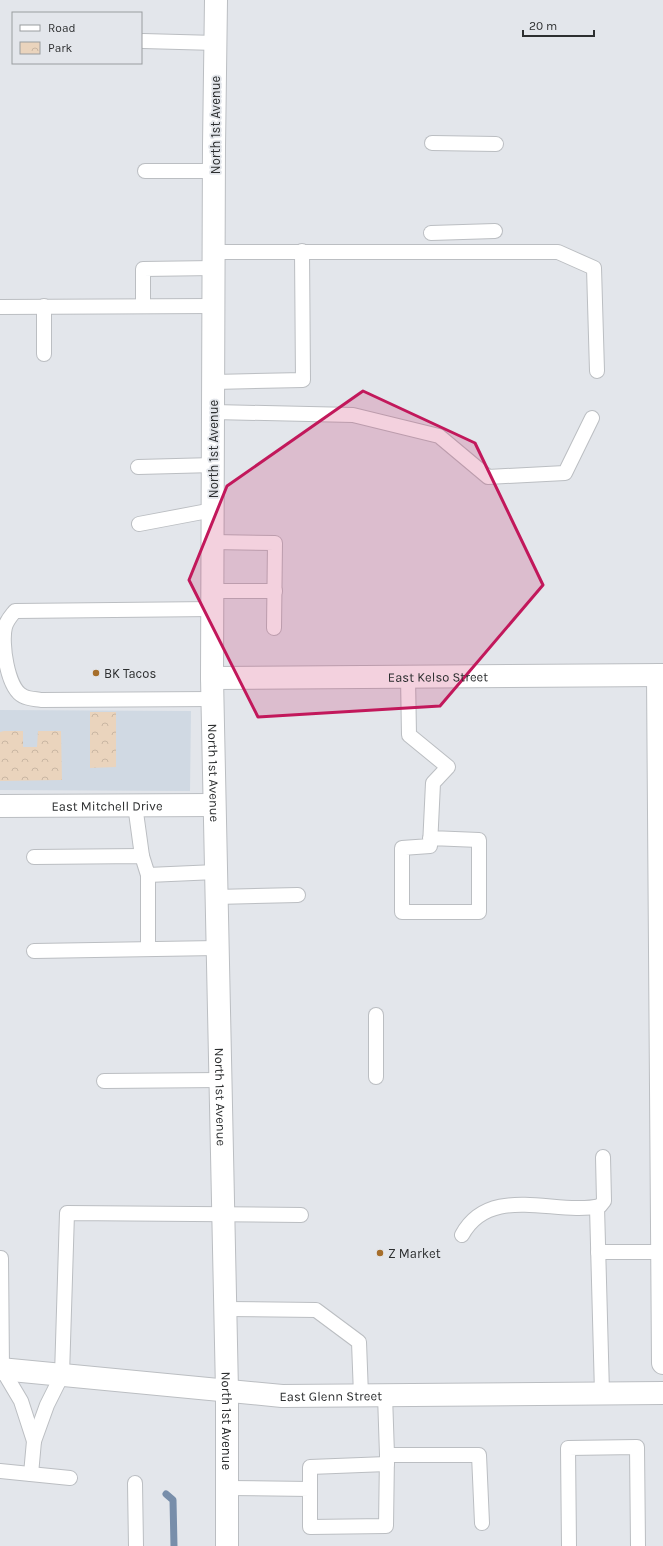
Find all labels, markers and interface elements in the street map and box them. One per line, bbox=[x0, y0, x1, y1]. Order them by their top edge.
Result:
legend bbox=[12, 12, 142, 64]
scale bar bbox=[523, 12, 594, 38]
text: 20 m bbox=[529, 19, 557, 33]
text: Road bbox=[48, 21, 76, 35]
text: Park bbox=[48, 41, 73, 55]
street label: North 1st Avenue bbox=[208, 75, 223, 174]
street label: North 1st Avenue bbox=[206, 399, 221, 498]
place label: BK Tacos bbox=[104, 666, 156, 681]
marker: BK Tacos bbox=[91, 668, 101, 678]
street label: East Kelso Street bbox=[388, 669, 488, 684]
street label: North 1st Avenue bbox=[205, 724, 223, 823]
street label: East Mitchell Drive bbox=[51, 798, 163, 813]
street label: North 1st Avenue bbox=[212, 1047, 229, 1147]
place label: Z Market bbox=[388, 1246, 441, 1261]
marker: Z Market bbox=[375, 1248, 385, 1258]
street label: North 1st Avenue bbox=[219, 1371, 235, 1470]
street label: East Glenn Street bbox=[279, 1388, 382, 1404]

